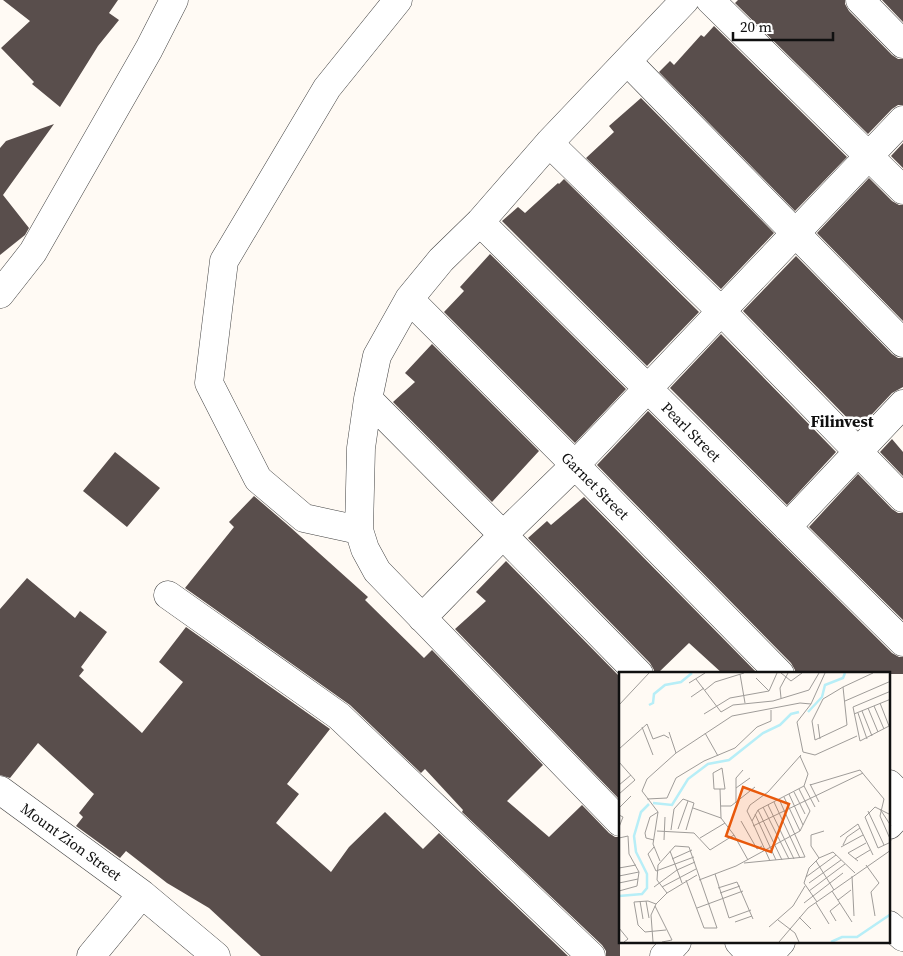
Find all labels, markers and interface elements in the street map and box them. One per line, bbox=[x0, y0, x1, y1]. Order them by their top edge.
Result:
scale bar bbox=[733, 10, 833, 42]
text: 20 m bbox=[740, 16, 772, 37]
street label: Pearl Street bbox=[657, 397, 726, 466]
district label: Filinvest bbox=[811, 410, 874, 432]
street label: Garnet Street bbox=[557, 447, 634, 524]
inset map bbox=[619, 672, 890, 944]
street label: Mount Zion Street bbox=[17, 798, 126, 885]

